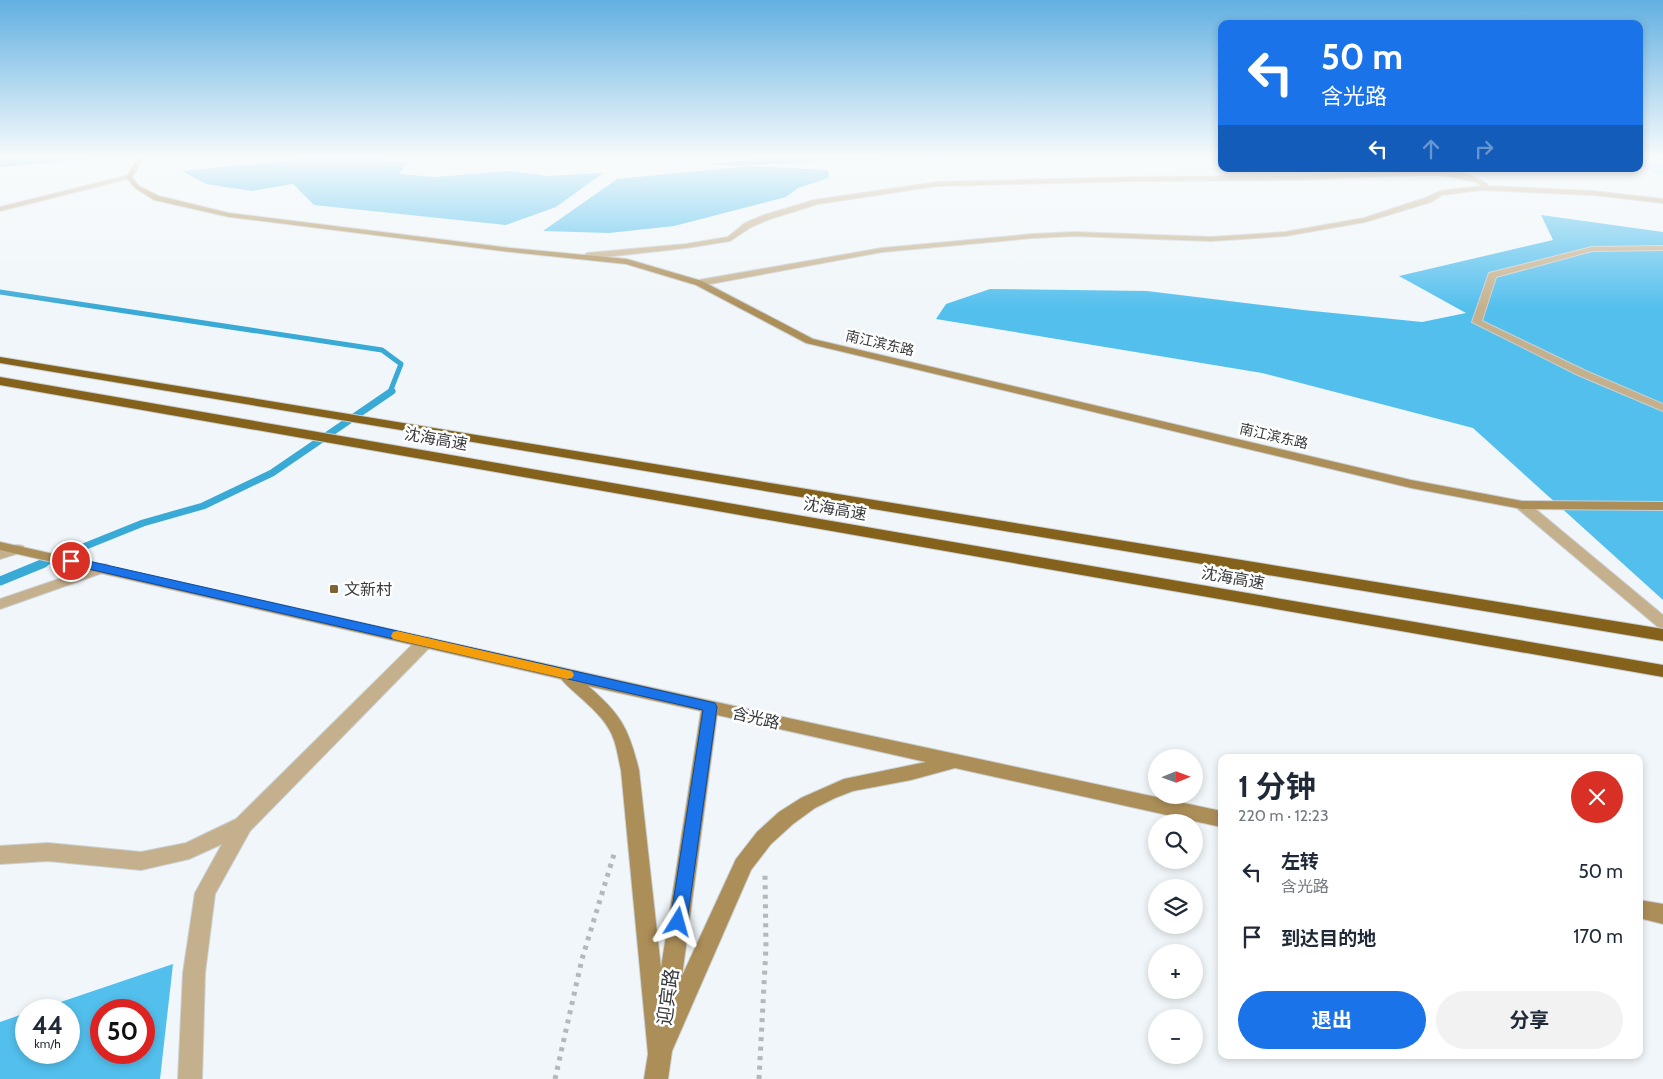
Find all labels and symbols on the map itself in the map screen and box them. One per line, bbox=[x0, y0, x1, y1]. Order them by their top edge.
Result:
street label: 南江滨东路 bbox=[844, 326, 916, 360]
street label: 南江滨东路 bbox=[1238, 419, 1310, 453]
street label: 沈海高速 bbox=[403, 424, 469, 454]
street label: 沈海高速 bbox=[802, 494, 868, 524]
pin bbox=[50, 540, 92, 582]
street label: 沈海高速 bbox=[1200, 563, 1266, 593]
place label: 文新村 bbox=[344, 580, 392, 599]
marker: 文新村 bbox=[328, 583, 340, 595]
street label: 含光路 bbox=[730, 703, 782, 733]
north arrow bbox=[1148, 749, 1202, 804]
position arrow bbox=[651, 895, 703, 947]
street label: 迎宾路 bbox=[653, 967, 683, 1027]
speed limit sign: 50 bbox=[90, 999, 155, 1064]

